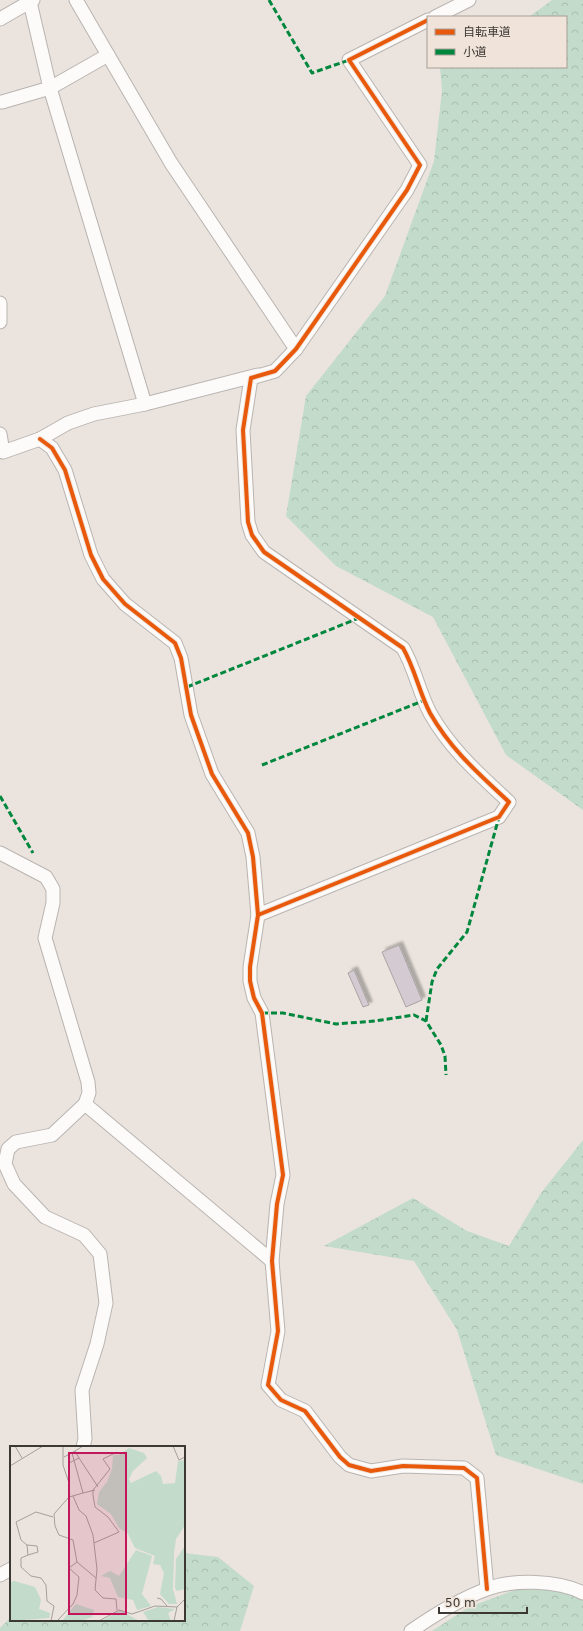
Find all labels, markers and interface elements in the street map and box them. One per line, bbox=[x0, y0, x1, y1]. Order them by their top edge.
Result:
legend bbox=[427, 16, 567, 68]
text: 自転車道 bbox=[463, 25, 511, 39]
text: 小道 bbox=[463, 45, 487, 59]
inset map bbox=[10, 1446, 185, 1621]
scale bar bbox=[439, 1589, 527, 1615]
text: 50 m bbox=[445, 1596, 476, 1610]

